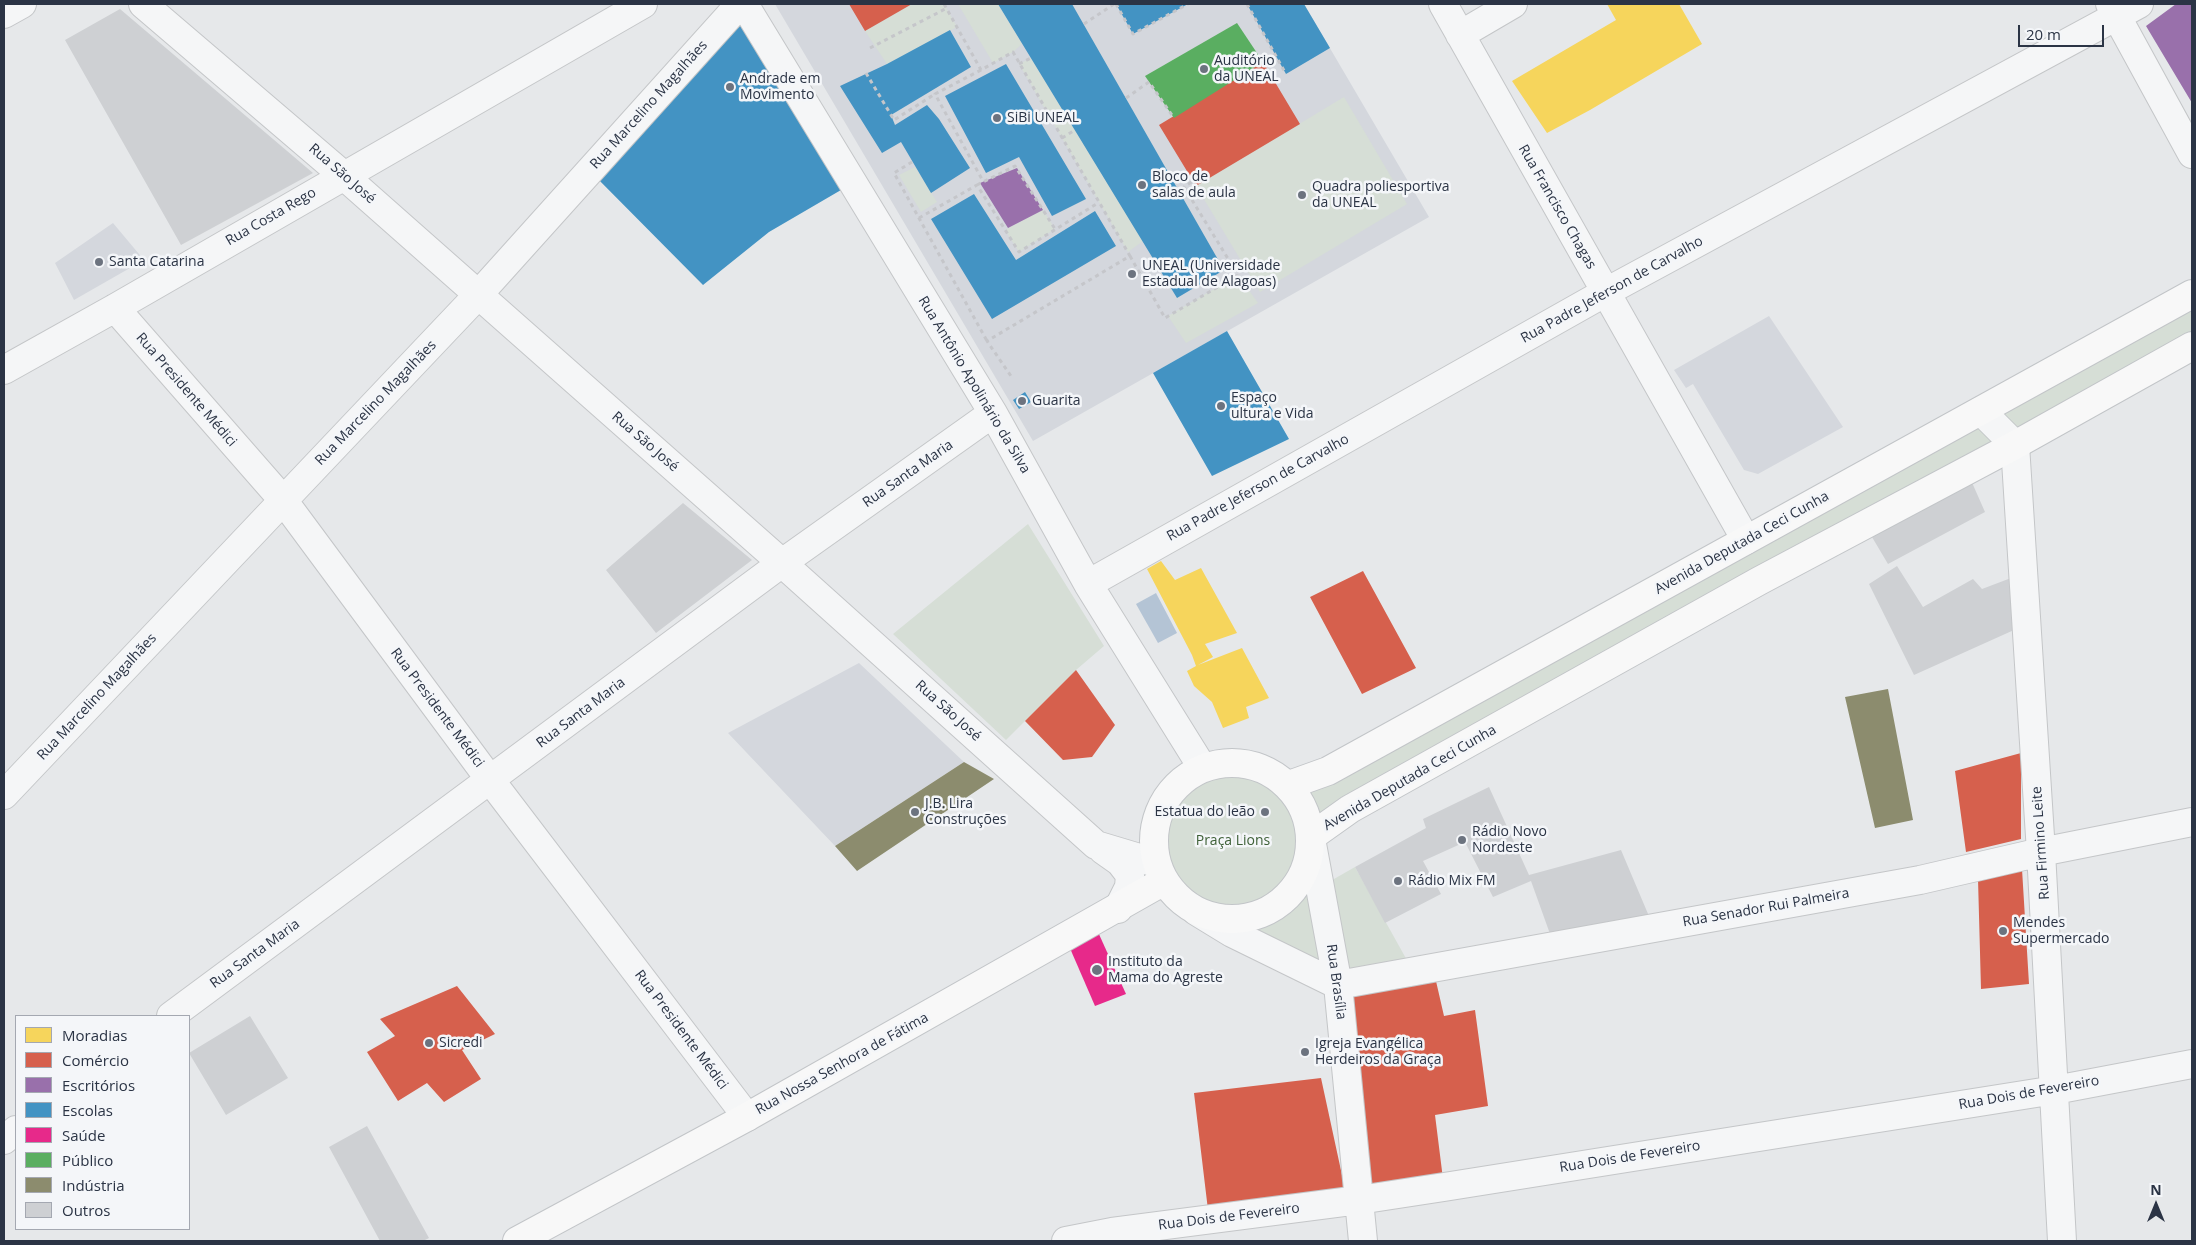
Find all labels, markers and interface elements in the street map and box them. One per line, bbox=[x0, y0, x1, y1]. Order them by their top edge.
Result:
scale bar bbox=[2021, 15, 2107, 47]
text: 20 m bbox=[2026, 24, 2061, 44]
street label: Rua Marcelino Magalhães bbox=[587, 37, 711, 173]
place label: Auditório da UNEAL bbox=[1214, 53, 1279, 85]
marker: Auditório da UNEAL bbox=[1198, 63, 1210, 75]
place label: Andrade em Movimento bbox=[740, 71, 820, 104]
marker: Andrade em Movimento bbox=[724, 81, 736, 93]
place label: SiBi UNEAL bbox=[1007, 110, 1079, 126]
marker: SiBi UNEAL bbox=[991, 112, 1003, 124]
street label: Rua São José bbox=[305, 140, 379, 208]
street label: Rua Francisco Chagas bbox=[1515, 142, 1599, 272]
place label: Bloco de salas de aula bbox=[1152, 169, 1236, 202]
marker: Bloco de salas de aula bbox=[1136, 179, 1148, 191]
place label: Quadra poliesportiva da UNEAL bbox=[1312, 179, 1450, 212]
street label: Rua Costa Rego bbox=[223, 184, 319, 250]
marker: Quadra poliesportiva da UNEAL bbox=[1296, 189, 1308, 201]
street label: Rua Padre Jeferson de Carvalho bbox=[1518, 233, 1706, 347]
place label: Santa Catarina bbox=[109, 254, 204, 270]
marker: Santa Catarina bbox=[93, 256, 105, 268]
place label: UNEAL (Universidade Estadual de Alagoas) bbox=[1142, 258, 1280, 290]
marker: UNEAL (Universidade Estadual de Alagoas) bbox=[1126, 268, 1138, 280]
street label: Rua Antônio Apolinário da Silva bbox=[914, 293, 1034, 477]
street label: Rua Presidente Médici bbox=[132, 330, 240, 450]
street label: Rua Marcelino Magalhães bbox=[312, 337, 440, 469]
place label: Espaço ultura e Vida bbox=[1231, 390, 1314, 422]
place label: Guarita bbox=[1032, 393, 1081, 409]
marker: Guarita bbox=[1016, 395, 1028, 407]
marker: Espaço ultura e Vida bbox=[1215, 400, 1227, 412]
street label: Rua São José bbox=[608, 408, 682, 476]
street label: Rua Padre Jeferson de Carvalho bbox=[1164, 431, 1352, 545]
street label: Rua Santa Maria bbox=[860, 437, 956, 511]
street label: Avenida Deputada Ceci Cunha bbox=[1652, 488, 1832, 598]
street label: Rua Marcelino Magalhães bbox=[34, 630, 160, 764]
street label: Rua Presidente Médici bbox=[387, 645, 487, 771]
street label: Rua Santa Maria bbox=[533, 674, 629, 752]
street label: Rua São José bbox=[912, 677, 984, 745]
street label: Avenida Deputada Ceci Cunha bbox=[1321, 722, 1499, 834]
street label: Rua Firmino Leite bbox=[2029, 786, 2053, 900]
place label: J.B. Lira Construções bbox=[925, 796, 1006, 829]
place label: Estatua do leão bbox=[1155, 804, 1255, 820]
marker: J.B. Lira Construções bbox=[909, 806, 921, 818]
marker: Estatua do leão bbox=[1259, 806, 1271, 818]
place label: Rádio Novo Nordeste bbox=[1472, 824, 1547, 856]
park label: Praça Lions bbox=[1196, 833, 1270, 849]
marker: Rádio Novo Nordeste bbox=[1456, 834, 1468, 846]
place label: Rádio Mix FM bbox=[1408, 873, 1495, 889]
marker: Rádio Mix FM bbox=[1392, 875, 1404, 887]
street label: Rua Senador Rui Palmeira bbox=[1681, 885, 1851, 931]
place label: Mendes Supermercado bbox=[2013, 915, 2109, 948]
street label: Rua Santa Maria bbox=[207, 916, 303, 992]
marker: Mendes Supermercado bbox=[1997, 925, 2009, 937]
street label: Rua Brasília bbox=[1322, 943, 1350, 1021]
place label: Instituto da Mama do Agreste bbox=[1108, 954, 1223, 986]
marker: Instituto da Mama do Agreste bbox=[1090, 963, 1104, 977]
street label: Rua Presidente Médici bbox=[631, 967, 731, 1093]
street label: Rua Nossa Senhora de Fátima bbox=[753, 1009, 931, 1119]
legend bbox=[15, 1015, 190, 1230]
text: Moradias bbox=[62, 1025, 127, 1045]
place label: Sicredi bbox=[439, 1035, 483, 1051]
place label: Igreja Evangélica Herdeiros da Graça bbox=[1315, 1036, 1441, 1068]
marker: Sicredi bbox=[423, 1037, 435, 1049]
marker: Igreja Evangélica Herdeiros da Graça bbox=[1299, 1046, 1311, 1058]
text: Comércio bbox=[62, 1050, 129, 1070]
street label: Rua Dois de Fevereiro bbox=[1957, 1072, 2101, 1114]
text: Escritórios bbox=[62, 1075, 135, 1095]
text: Escolas bbox=[62, 1100, 113, 1120]
text: Saúde bbox=[62, 1125, 105, 1145]
street label: Rua Dois de Fevereiro bbox=[1558, 1138, 1702, 1176]
text: Público bbox=[62, 1150, 113, 1170]
text: Indústria bbox=[62, 1175, 125, 1195]
north arrow bbox=[2131, 1180, 2181, 1230]
text: N bbox=[2150, 1180, 2162, 1199]
text: Outros bbox=[62, 1200, 111, 1220]
street label: Rua Dois de Fevereiro bbox=[1157, 1200, 1301, 1234]

